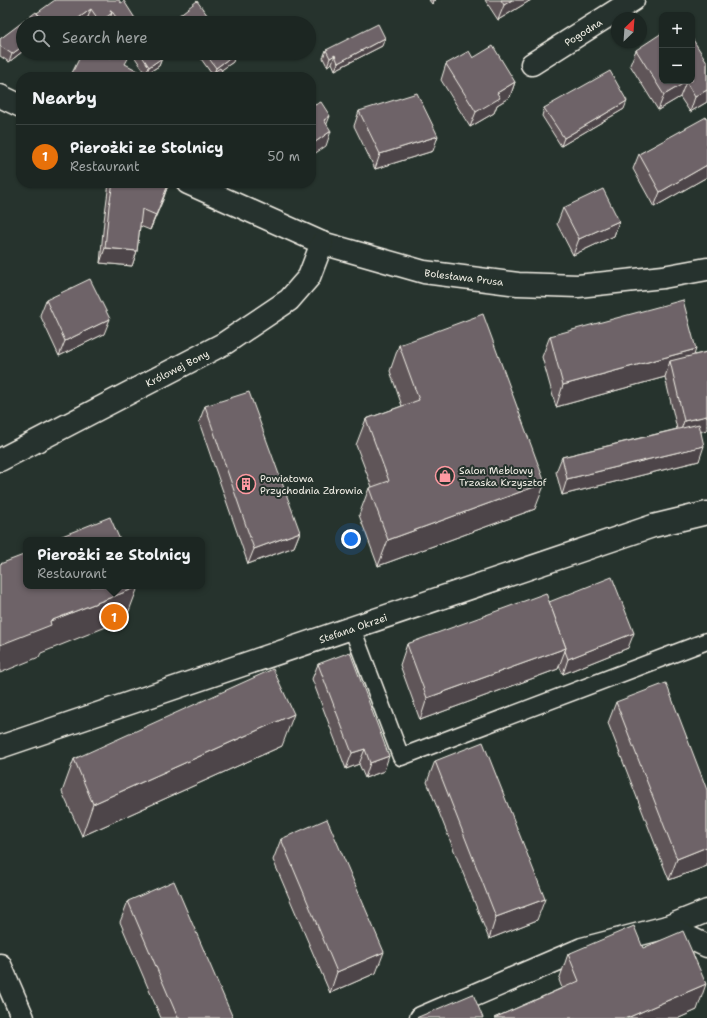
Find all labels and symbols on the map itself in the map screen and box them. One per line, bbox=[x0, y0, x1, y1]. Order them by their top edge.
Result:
north arrow bbox=[611, 12, 647, 48]
street label: Pogodna bbox=[562, 15, 605, 49]
street label: Bolesława Prusa bbox=[424, 266, 505, 289]
street label: Królowej Bony bbox=[144, 347, 211, 390]
place label: Salon Meblowy Trzaska Krzysztof bbox=[459, 464, 547, 489]
shop icon: Salon Meblowy Trzaska Krzysztof bbox=[434, 465, 456, 487]
place label: Powiatowa Przychodnia Zdrowia bbox=[260, 472, 363, 497]
building icon: Powiatowa Przychodnia Zdrowia bbox=[235, 473, 257, 495]
your location bbox=[341, 529, 361, 549]
pin: 1 bbox=[101, 602, 127, 632]
street label: Stefana Okrzei bbox=[317, 611, 389, 646]

